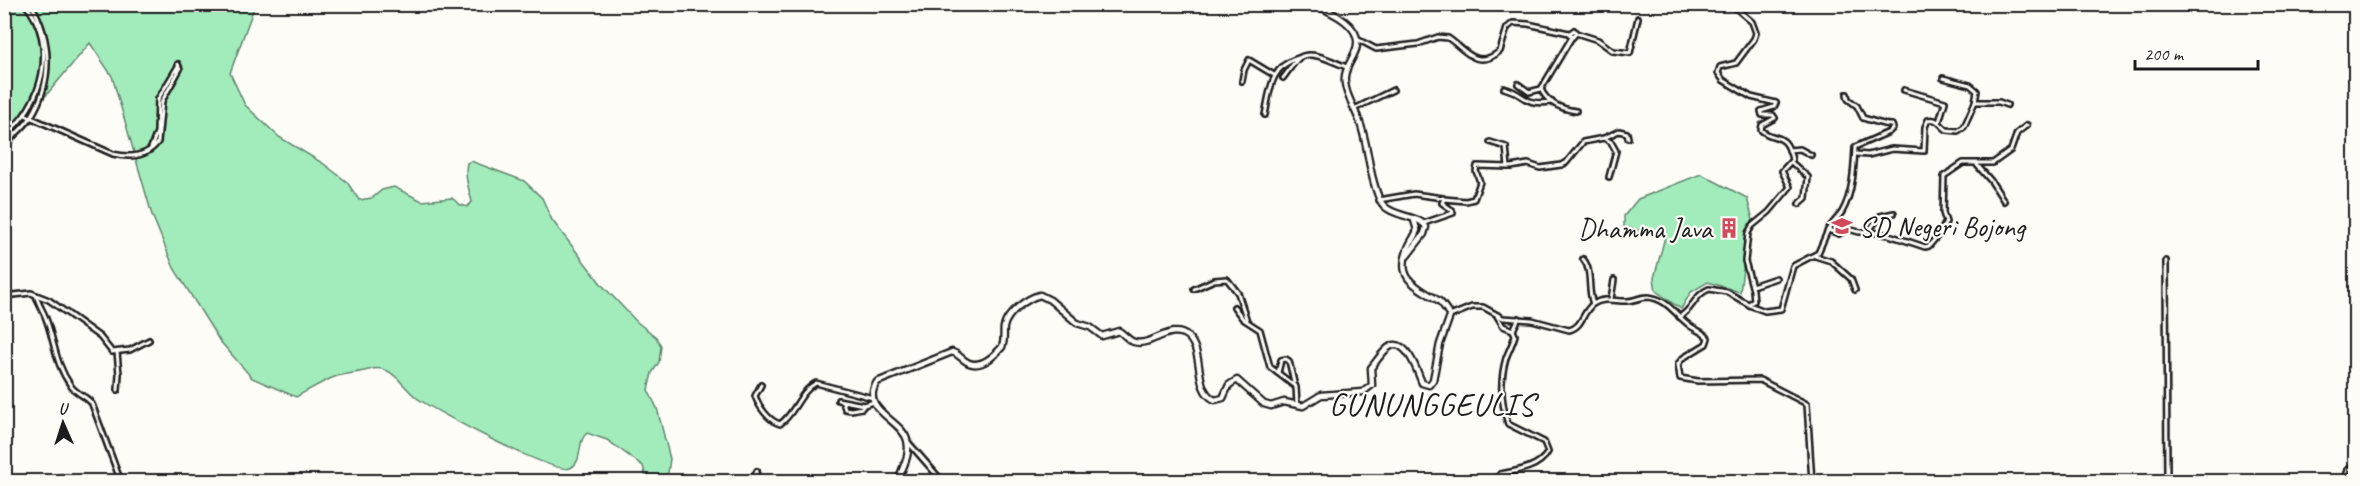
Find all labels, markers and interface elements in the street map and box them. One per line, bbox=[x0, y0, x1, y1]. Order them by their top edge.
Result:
scale bar bbox=[2135, 33, 2258, 71]
text: 200 m bbox=[2144, 43, 2185, 65]
place label: SD Negeri Bojong bbox=[1859, 209, 2027, 244]
place label: Dhamma Java bbox=[1578, 211, 1714, 246]
school or university icon: SD Negeri Bojong bbox=[1830, 214, 1854, 238]
building icon: Dhamma Java bbox=[1717, 216, 1741, 240]
district label: GUNUNGGEULIS bbox=[1329, 384, 1540, 425]
north arrow bbox=[33, 393, 93, 453]
text: U bbox=[58, 399, 70, 419]

